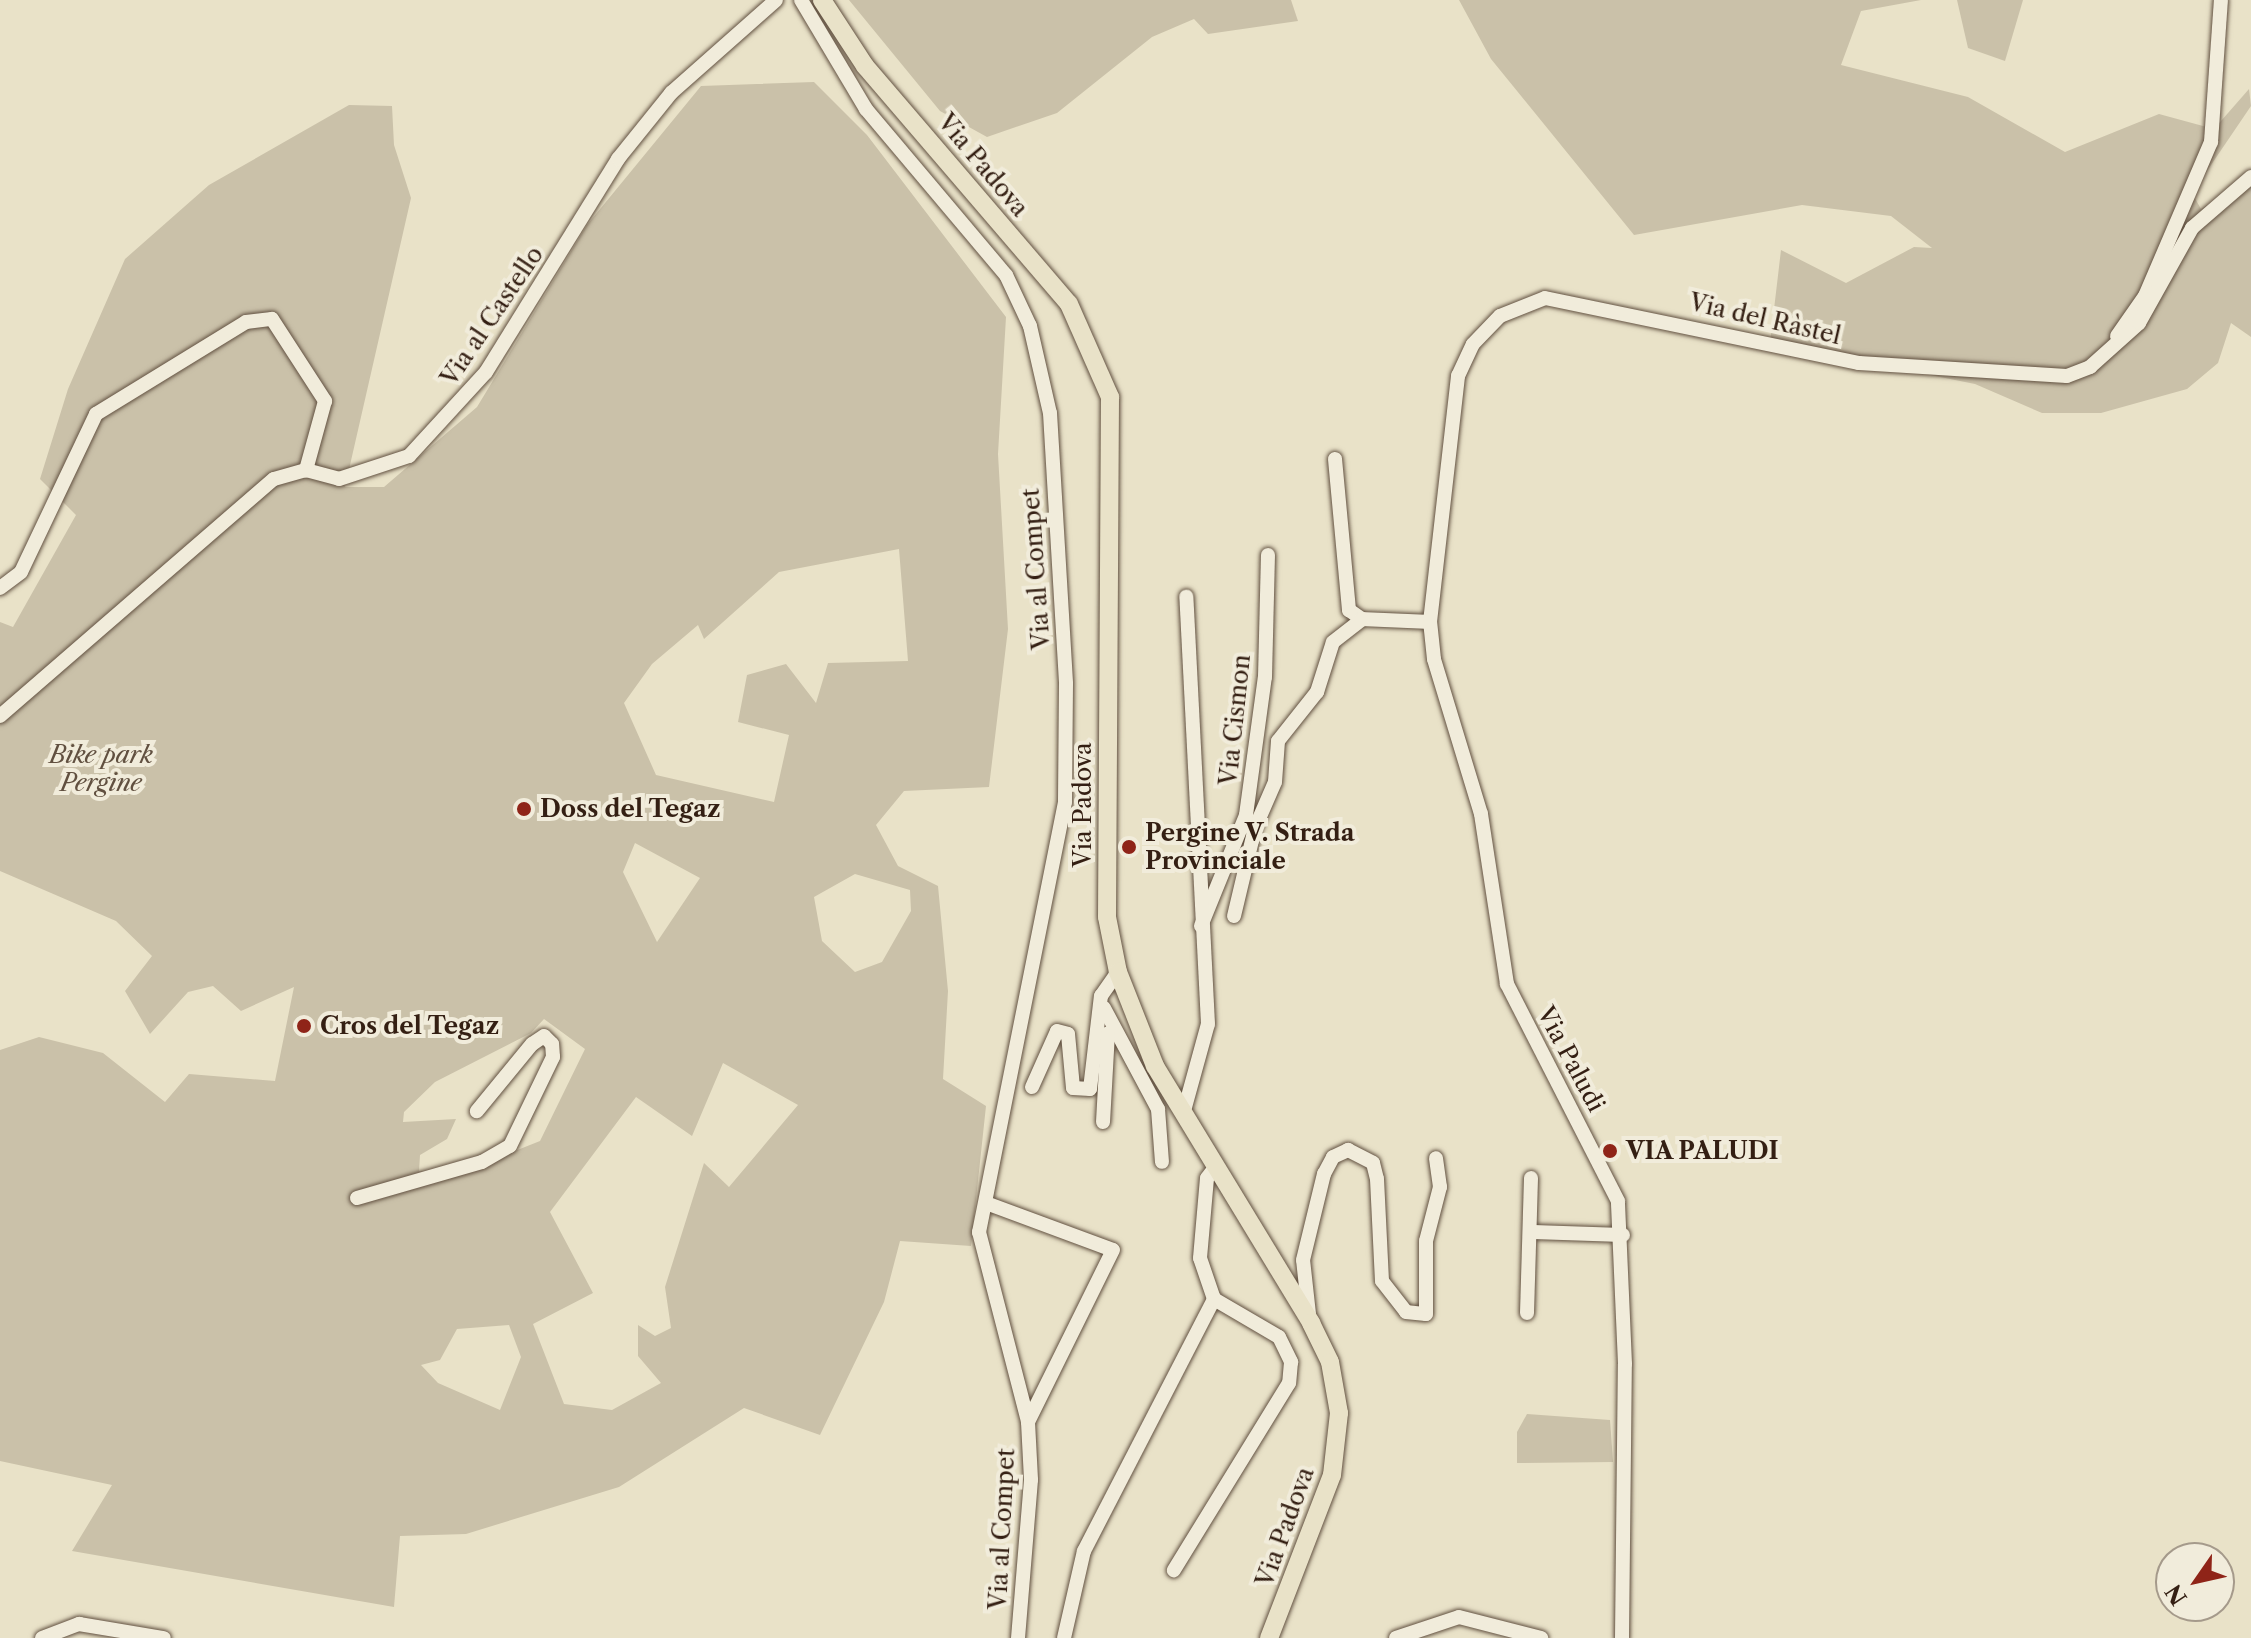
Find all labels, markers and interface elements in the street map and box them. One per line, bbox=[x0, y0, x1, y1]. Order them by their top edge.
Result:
street label: Via Padova bbox=[932, 108, 1034, 222]
street label: Via al Castello bbox=[435, 241, 549, 391]
street label: Via del Ràstel bbox=[1686, 288, 1844, 350]
street label: Via al Compet bbox=[1016, 487, 1056, 651]
street label: Via Cismon bbox=[1214, 653, 1256, 787]
park label: Bike park Pergine bbox=[49, 741, 153, 797]
street label: Via Padova bbox=[1069, 742, 1097, 868]
place label: Doss del Tegaz bbox=[540, 795, 721, 823]
marker: Doss del Tegaz bbox=[515, 800, 533, 818]
place label: Pergine V. Strada Provinciale bbox=[1145, 819, 1356, 875]
marker: Pergine V. Strada Provinciale bbox=[1120, 838, 1138, 856]
street label: Via Paludi bbox=[1531, 1001, 1611, 1117]
place label: Cros del Tegaz bbox=[320, 1012, 500, 1040]
marker: Cros del Tegaz bbox=[295, 1017, 313, 1035]
place label: VIA PALUDI bbox=[1626, 1137, 1779, 1165]
marker: VIA PALUDI bbox=[1601, 1142, 1619, 1160]
street label: Via al Compet bbox=[983, 1447, 1021, 1611]
street label: Via Padova bbox=[1250, 1463, 1320, 1591]
north arrow bbox=[2155, 1542, 2235, 1622]
text: N bbox=[2160, 1579, 2193, 1610]

